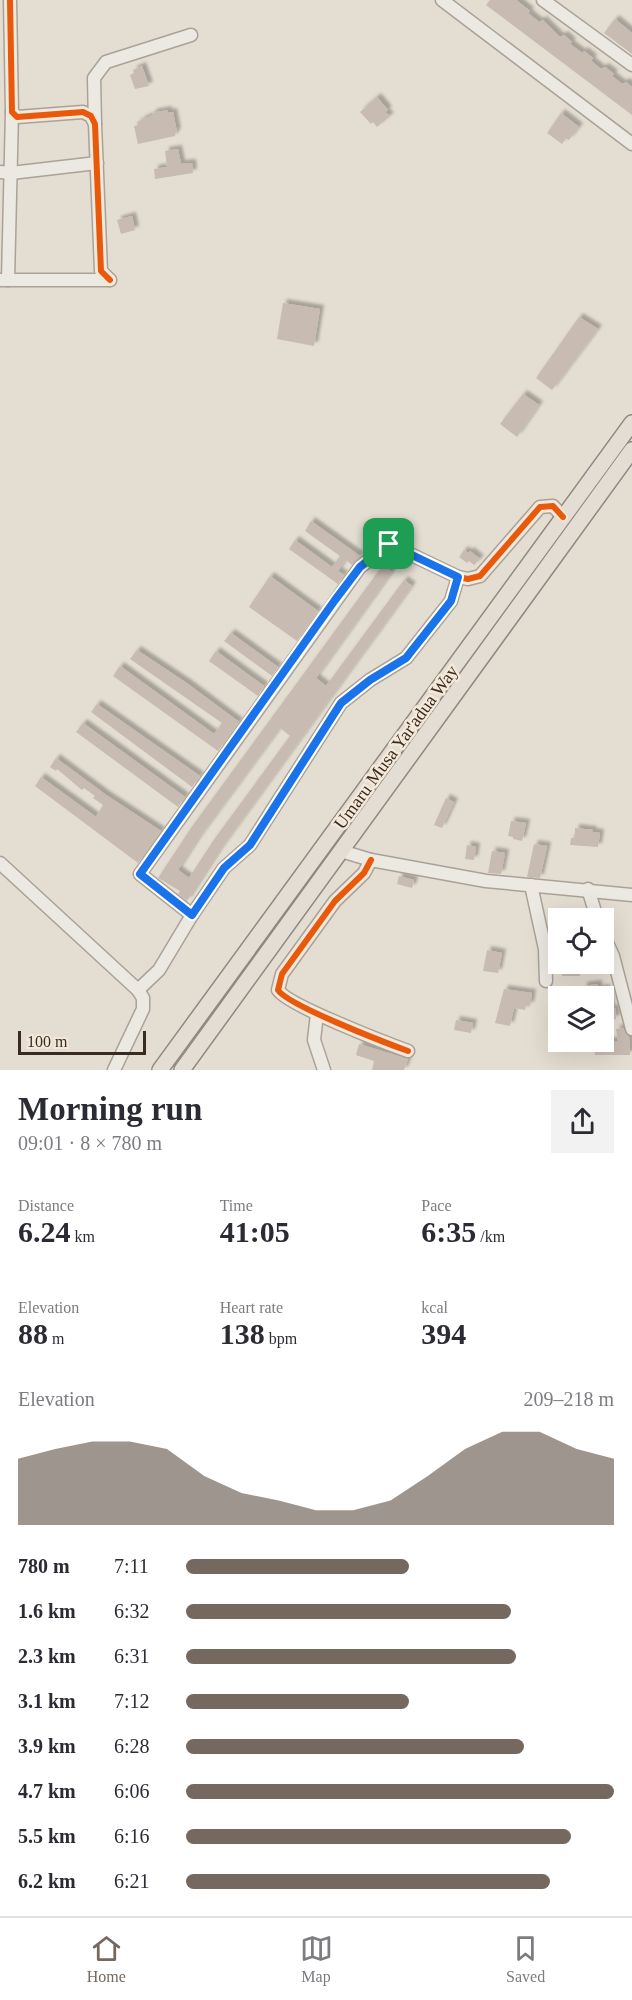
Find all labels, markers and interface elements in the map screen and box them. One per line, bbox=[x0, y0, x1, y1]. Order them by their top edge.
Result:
pin bbox=[363, 518, 414, 569]
icon: arrive bbox=[372, 527, 405, 560]
street label: Umaru Musa Yar'adua Way bbox=[330, 661, 462, 833]
map controls bbox=[548, 908, 614, 1052]
button: locate bbox=[548, 908, 614, 974]
button: layers bbox=[548, 986, 614, 1052]
scale bar bbox=[18, 1028, 146, 1056]
text: 100 m bbox=[27, 1033, 67, 1050]
button: share bbox=[551, 1090, 614, 1153]
text: Morning run bbox=[18, 1091, 202, 1127]
text: 09:01 · 8 × 780 m bbox=[18, 1132, 162, 1154]
text: Distance bbox=[18, 1197, 74, 1214]
text: Time bbox=[220, 1197, 253, 1214]
text: Pace bbox=[421, 1197, 452, 1214]
text: 6.24 bbox=[18, 1215, 71, 1248]
text: 41:05 bbox=[220, 1215, 290, 1248]
text: 6:35 bbox=[421, 1215, 476, 1248]
text: km bbox=[71, 1228, 95, 1245]
text: /km bbox=[476, 1228, 505, 1245]
text: Elevation bbox=[18, 1299, 79, 1316]
text: Heart rate bbox=[220, 1299, 283, 1316]
text: kcal bbox=[421, 1299, 448, 1316]
text: 88 bbox=[18, 1317, 48, 1350]
text: 138 bbox=[220, 1317, 265, 1350]
text: 394 bbox=[421, 1317, 466, 1350]
text: m bbox=[48, 1330, 64, 1347]
text: bpm bbox=[265, 1330, 297, 1347]
text: Elevation bbox=[18, 1388, 95, 1410]
text: 209–218 m bbox=[523, 1388, 614, 1410]
text: 780 m bbox=[18, 1555, 70, 1577]
text: 7:11 bbox=[114, 1555, 149, 1577]
text: 1.6 km bbox=[18, 1600, 76, 1622]
text: 6:32 bbox=[114, 1600, 150, 1622]
text: 2.3 km bbox=[18, 1645, 76, 1667]
text: 6:31 bbox=[114, 1645, 150, 1667]
text: 3.1 km bbox=[18, 1690, 76, 1712]
text: 7:12 bbox=[114, 1690, 150, 1712]
text: 3.9 km bbox=[18, 1735, 76, 1757]
text: 6:28 bbox=[114, 1735, 150, 1757]
text: 4.7 km bbox=[18, 1780, 76, 1802]
text: 6:06 bbox=[114, 1780, 150, 1802]
text: 5.5 km bbox=[18, 1825, 76, 1847]
text: 6:16 bbox=[114, 1825, 150, 1847]
text: 6.2 km bbox=[18, 1870, 76, 1892]
text: 6:21 bbox=[114, 1870, 150, 1892]
tab: Home bbox=[87, 1932, 126, 1986]
tab: Map bbox=[300, 1932, 333, 1986]
tab: Saved bbox=[506, 1932, 545, 1986]

